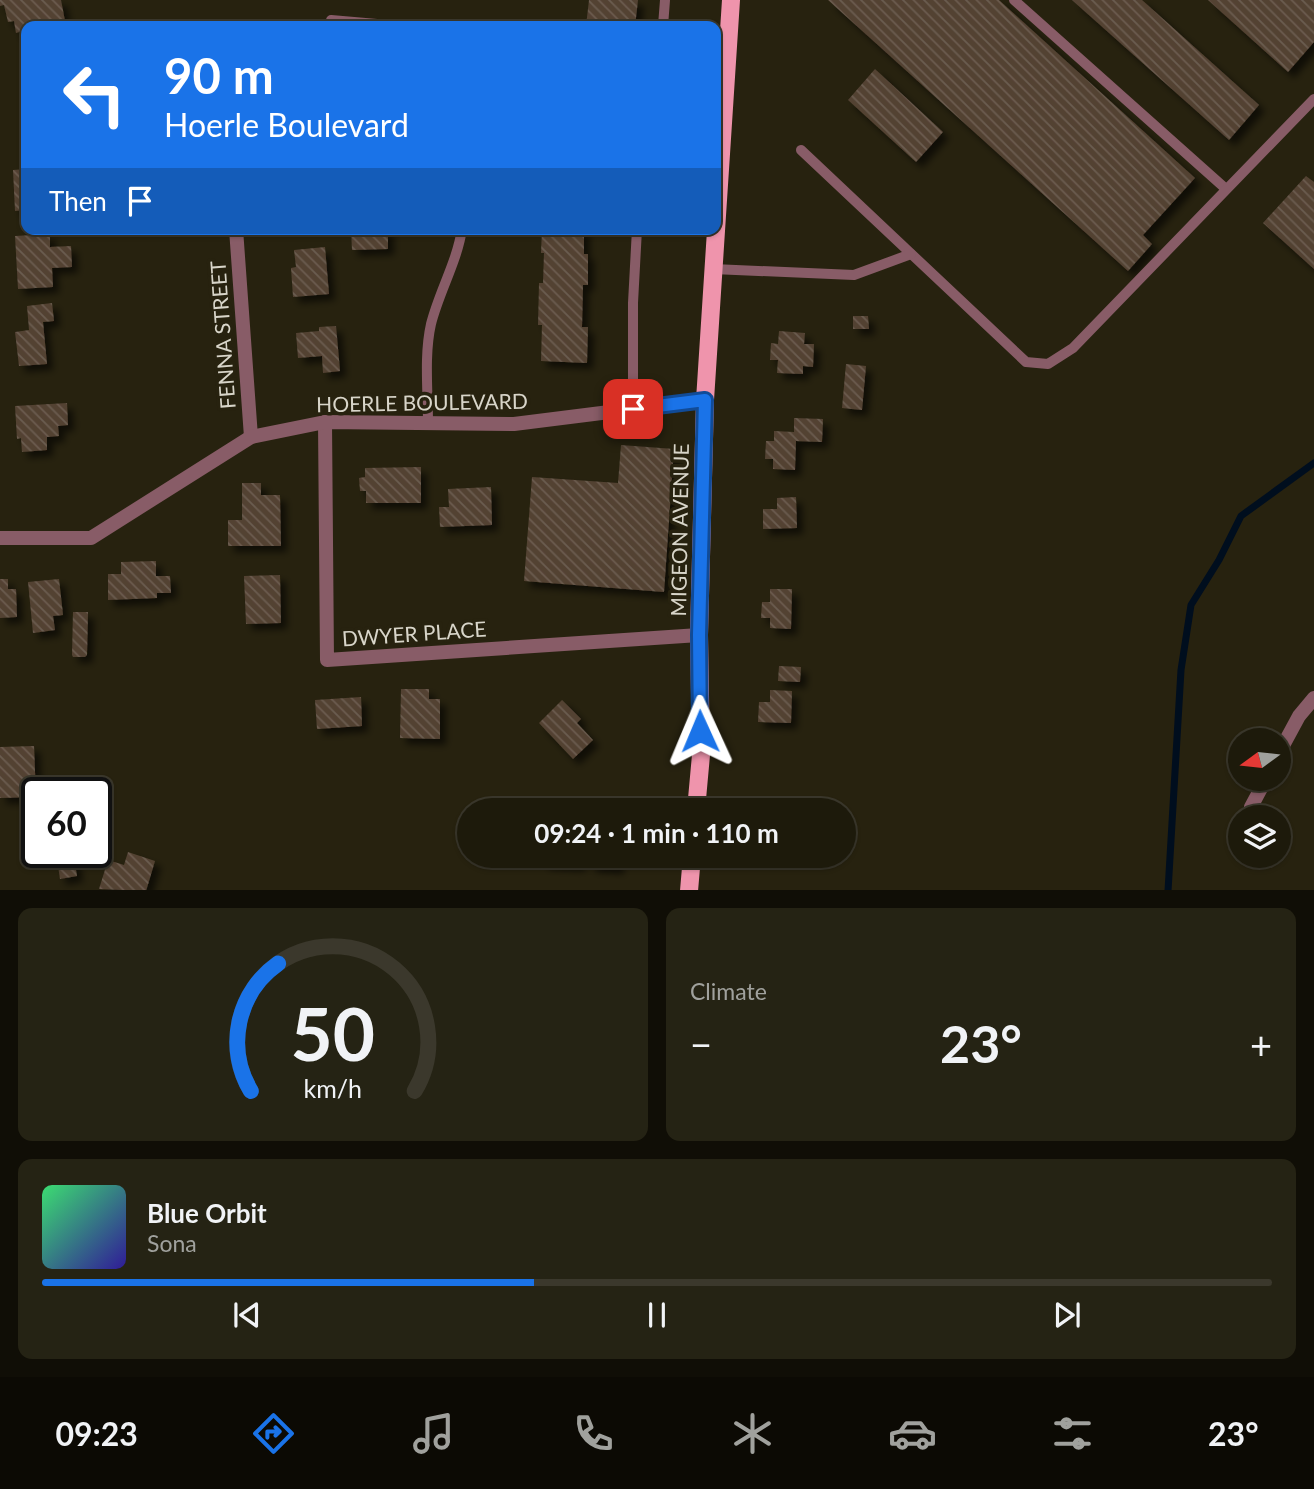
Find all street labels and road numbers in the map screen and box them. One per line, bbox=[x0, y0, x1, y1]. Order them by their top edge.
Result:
street label: FENNA STREET bbox=[204, 259, 240, 410]
street label: HOERLE BOULEVARD bbox=[316, 388, 528, 416]
street label: MIGEON AVENUE bbox=[665, 443, 693, 617]
street label: DWYER PLACE bbox=[341, 615, 487, 651]

